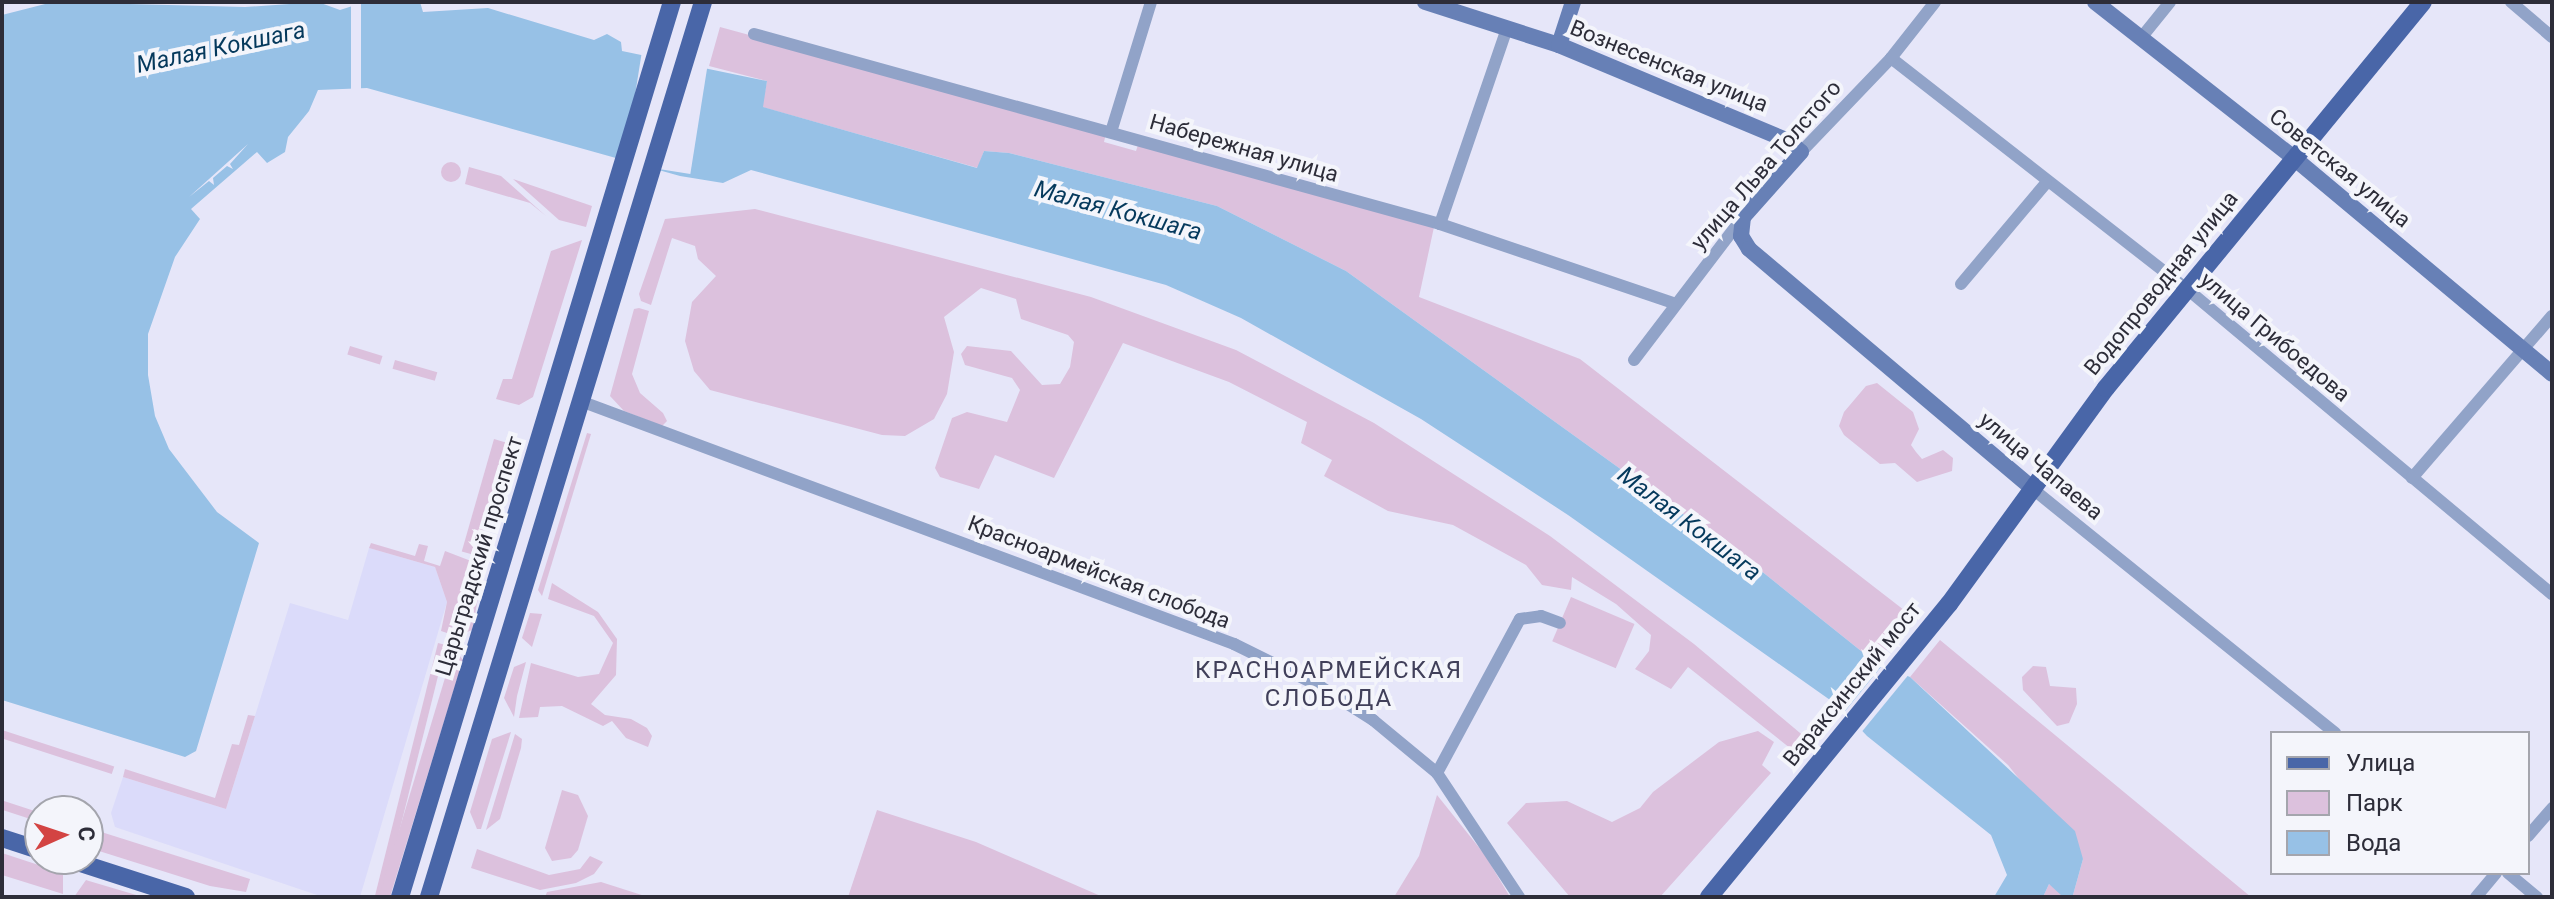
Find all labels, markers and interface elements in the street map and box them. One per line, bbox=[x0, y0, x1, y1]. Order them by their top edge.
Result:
street label: Вознесенская улица bbox=[1566, 14, 1772, 118]
water label: Малая Кокшага bbox=[134, 16, 308, 80]
street label: улица Льва Толстого bbox=[1685, 75, 1847, 255]
street label: Советская улица bbox=[2264, 103, 2416, 233]
street label: Набережная улица bbox=[1147, 108, 1341, 188]
water label: Малая Кокшага bbox=[1031, 175, 1205, 247]
street label: Водопроводная улица bbox=[2079, 186, 2243, 380]
street label: улица Грибоедова bbox=[2195, 267, 2355, 407]
street label: улица Чапаева bbox=[1974, 406, 2108, 526]
street label: Царьградский проспект bbox=[430, 433, 528, 679]
water label: Малая Кокшага bbox=[1612, 461, 1766, 587]
street label: Красноармейская слобода bbox=[964, 510, 1234, 634]
street label: Вараксинский мост bbox=[1778, 596, 1926, 772]
district label: КРАСНОАРМЕЙСКАЯ СЛОБОДА bbox=[1195, 657, 1463, 713]
legend bbox=[2270, 731, 2530, 875]
text: Улица bbox=[2346, 749, 2415, 777]
text: Парк bbox=[2346, 789, 2403, 817]
north arrow bbox=[24, 795, 104, 875]
text: С bbox=[74, 826, 99, 842]
text: Вода bbox=[2346, 829, 2401, 857]

